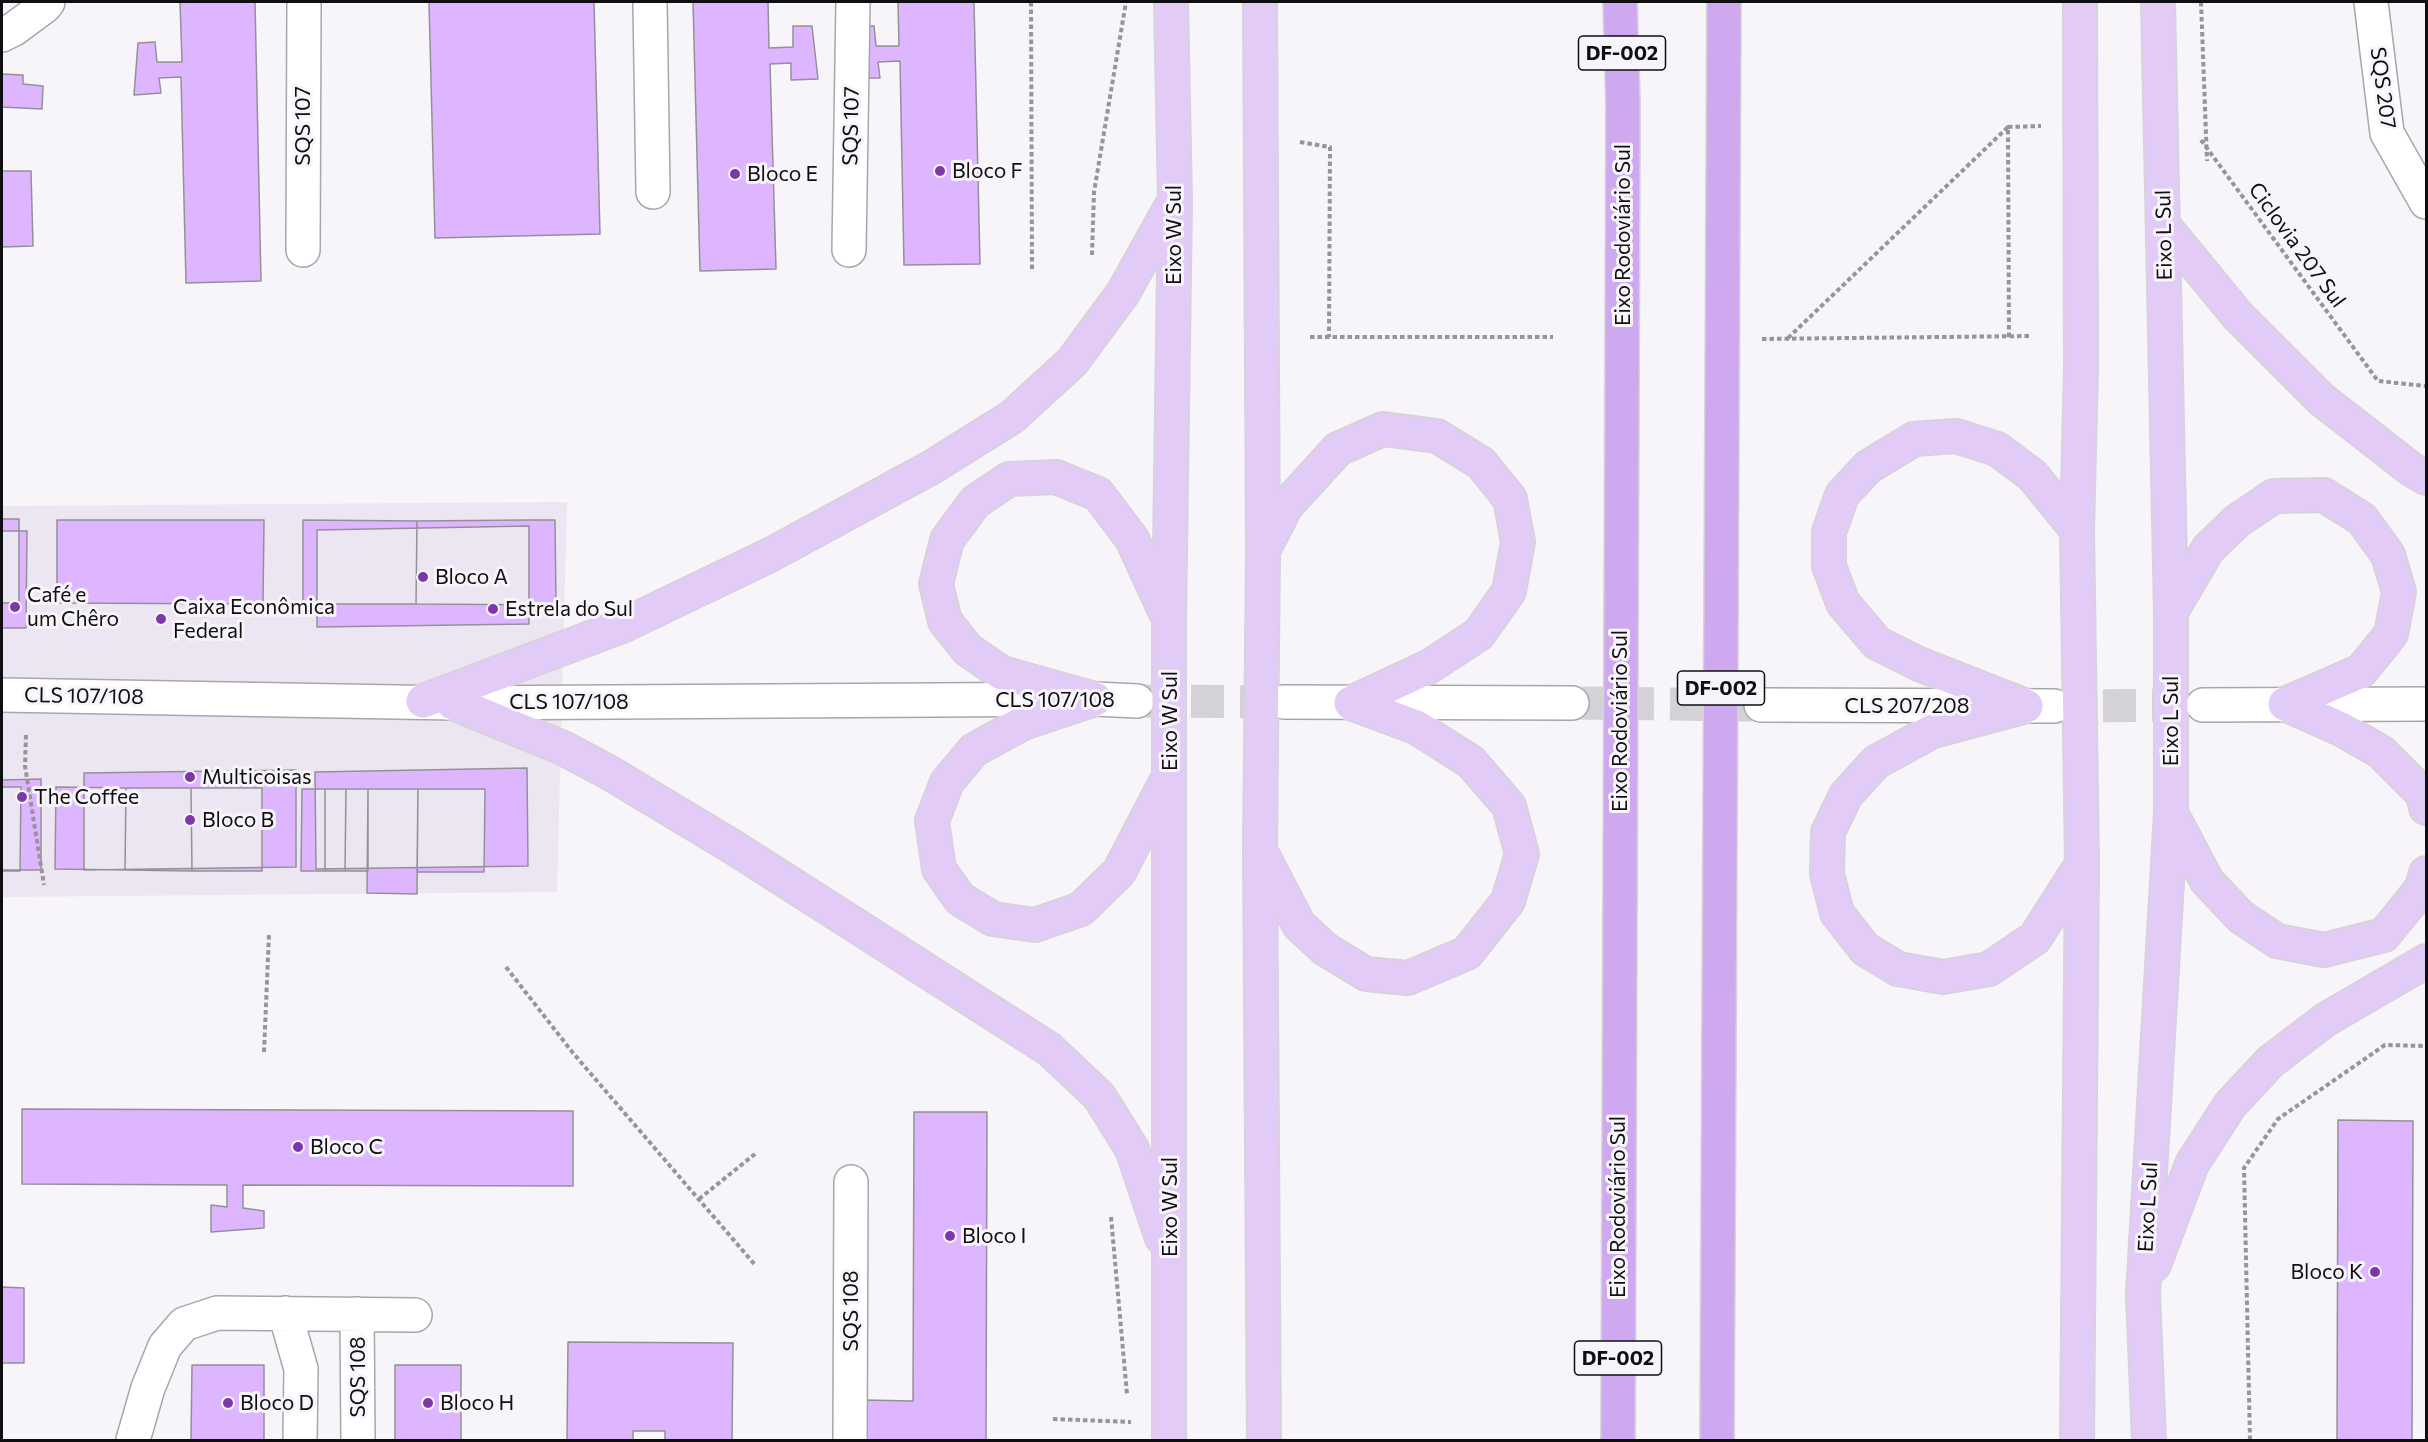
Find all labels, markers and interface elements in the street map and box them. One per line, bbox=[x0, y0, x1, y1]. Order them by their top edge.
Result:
road number: DF-002 bbox=[1578, 36, 1666, 70]
street label: SQS 207 bbox=[2365, 46, 2401, 130]
street label: SQS 107 bbox=[290, 86, 316, 166]
street label: SQS 107 bbox=[838, 86, 864, 166]
street label: Eixo Rodoviário Sul bbox=[1610, 144, 1636, 326]
place label: Bloco F bbox=[952, 158, 1022, 184]
place label: Bloco E bbox=[747, 161, 818, 187]
marker: Bloco F bbox=[933, 164, 947, 178]
marker: Bloco E bbox=[728, 167, 742, 181]
street label: Ciclovia 207 Sul bbox=[2243, 178, 2351, 312]
street label: Eixo W Sul bbox=[1161, 185, 1187, 285]
street label: Eixo L Sul bbox=[2151, 190, 2177, 280]
place label: Bloco A bbox=[435, 564, 508, 590]
marker: Bloco A bbox=[416, 570, 430, 584]
place label: Café e um Chêro bbox=[27, 582, 119, 632]
place label: Caixa Econômica Federal bbox=[173, 594, 335, 644]
place label: Estrela do Sul bbox=[505, 596, 633, 622]
marker: Café e um Chêro bbox=[8, 600, 22, 614]
marker: Estrela do Sul bbox=[486, 602, 500, 616]
marker: Caixa Econômica Federal bbox=[154, 612, 168, 626]
street label: Eixo Rodoviário Sul bbox=[1607, 630, 1633, 812]
street label: Eixo W Sul bbox=[1157, 671, 1183, 771]
road number: DF-002 bbox=[1678, 671, 1764, 705]
street label: Eixo L Sul bbox=[2158, 676, 2184, 766]
street label: CLS 107/108 bbox=[24, 682, 144, 710]
street label: CLS 107/108 bbox=[995, 687, 1115, 713]
street label: CLS 107/108 bbox=[509, 689, 629, 715]
street label: CLS 207/208 bbox=[1845, 693, 1969, 719]
place label: Multicoisas bbox=[202, 764, 312, 790]
marker: Multicoisas bbox=[183, 770, 197, 784]
place label: The Coffee bbox=[34, 784, 139, 810]
marker: The Coffee bbox=[15, 790, 29, 804]
place label: Bloco B bbox=[202, 807, 274, 833]
marker: Bloco B bbox=[183, 813, 197, 827]
street label: Eixo Rodoviário Sul bbox=[1605, 1116, 1631, 1298]
place label: Bloco C bbox=[310, 1134, 383, 1160]
marker: Bloco C bbox=[291, 1140, 305, 1154]
street label: Eixo W Sul bbox=[1157, 1157, 1183, 1257]
street label: Eixo L Sul bbox=[2133, 1161, 2163, 1253]
place label: Bloco I bbox=[962, 1223, 1026, 1249]
marker: Bloco I bbox=[943, 1229, 957, 1243]
place label: Bloco K bbox=[2291, 1259, 2363, 1285]
marker: Bloco K bbox=[2368, 1265, 2382, 1279]
street label: SQS 108 bbox=[838, 1270, 864, 1352]
street label: SQS 108 bbox=[345, 1336, 371, 1418]
road number: DF-002 bbox=[1574, 1341, 1662, 1375]
place label: Bloco D bbox=[240, 1390, 314, 1416]
place label: Bloco H bbox=[440, 1390, 514, 1416]
marker: Bloco D bbox=[221, 1396, 235, 1410]
marker: Bloco H bbox=[421, 1396, 435, 1410]

